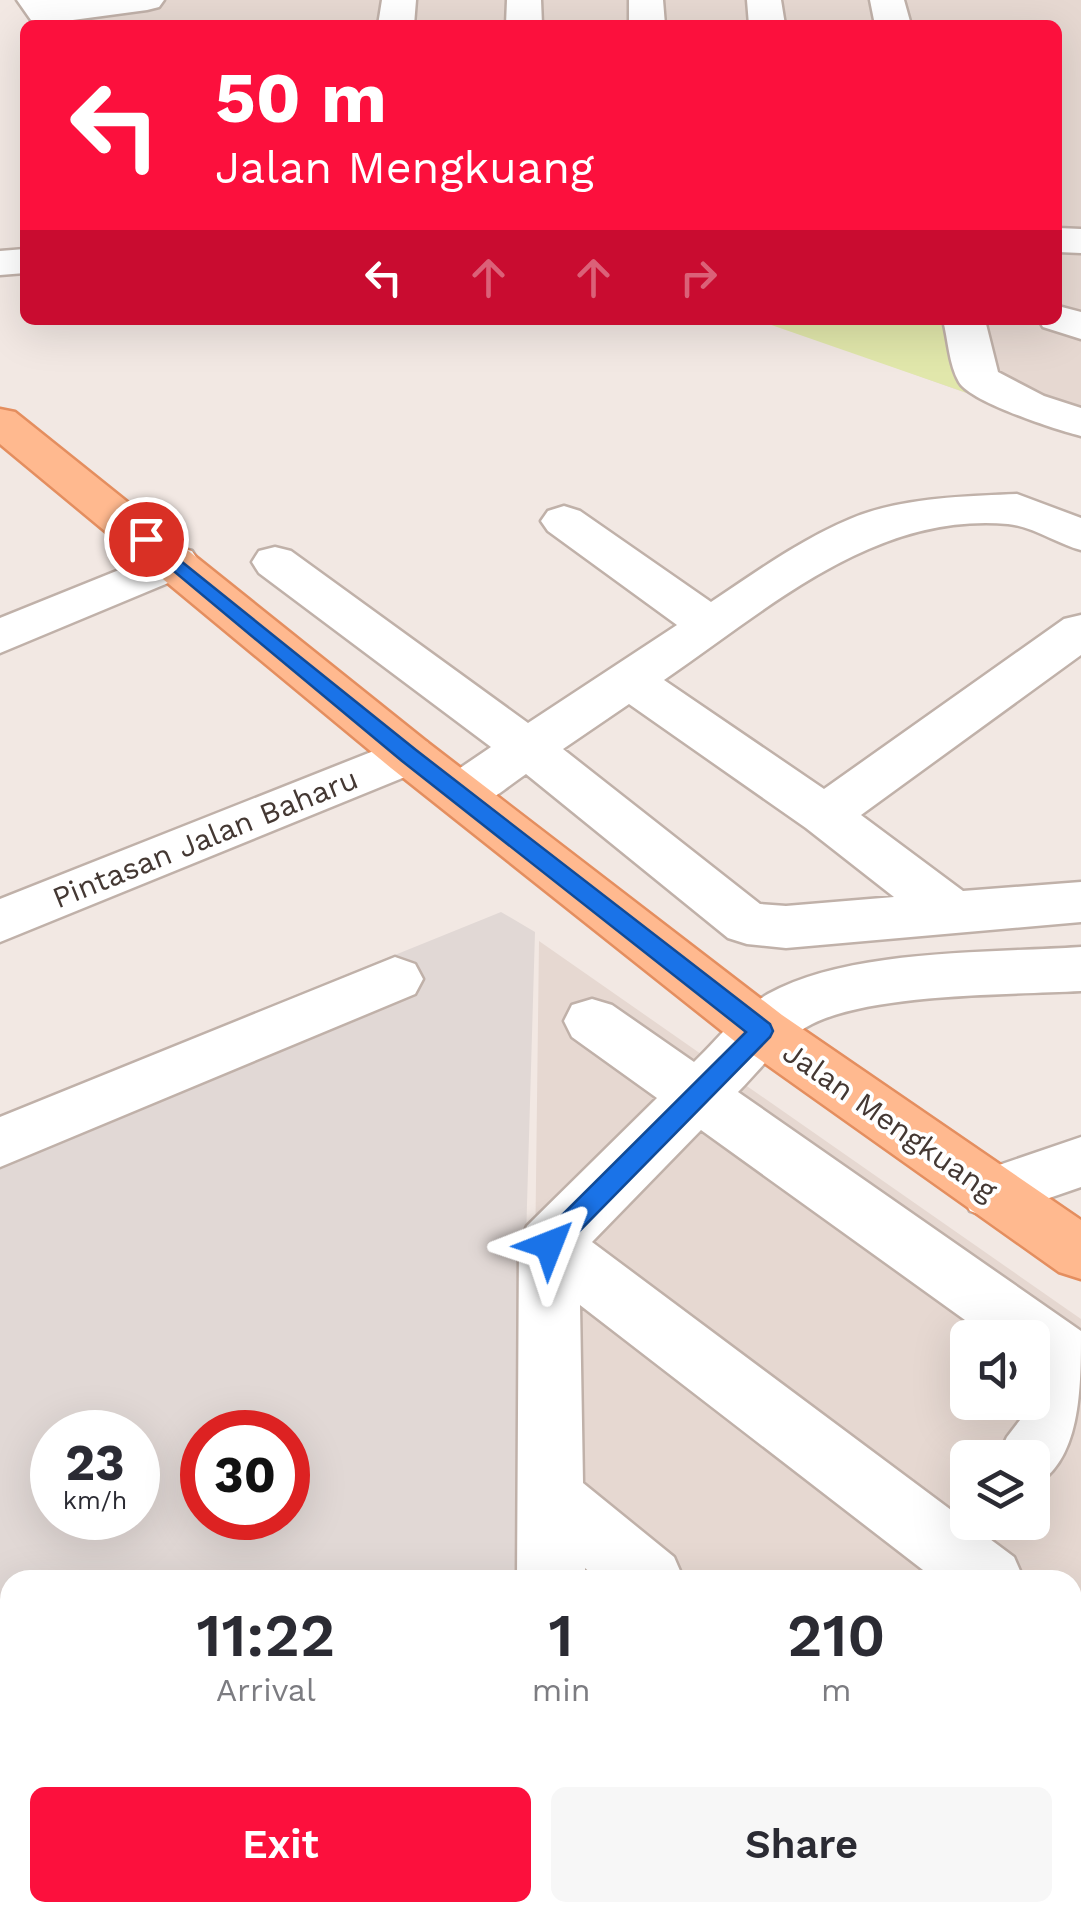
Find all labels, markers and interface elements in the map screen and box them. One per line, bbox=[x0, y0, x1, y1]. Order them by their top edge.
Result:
text: 50 m bbox=[215, 57, 387, 139]
icon: left bbox=[50, 60, 180, 190]
text: Jalan Mengkuang bbox=[215, 141, 594, 194]
icon: left bbox=[356, 250, 411, 305]
icon: ahead bbox=[461, 250, 516, 305]
icon: ahead bbox=[566, 250, 621, 305]
icon: right bbox=[671, 250, 726, 305]
pin bbox=[104, 497, 189, 582]
icon: arrive bbox=[119, 512, 174, 567]
street label: Pintasan Jalan Baharu bbox=[47, 761, 363, 915]
street label: Jalan Mengkuang bbox=[776, 1034, 1004, 1208]
position arrow bbox=[497, 1193, 601, 1297]
map controls bbox=[950, 1320, 1050, 1540]
button: sound bbox=[950, 1320, 1050, 1420]
speed limit sign: 30 bbox=[180, 1410, 310, 1540]
text: 23 bbox=[65, 1433, 125, 1492]
button: layers bbox=[950, 1440, 1050, 1540]
text: km/h bbox=[63, 1486, 127, 1515]
text: 11:22 bbox=[196, 1600, 335, 1671]
text: 1 bbox=[549, 1600, 574, 1671]
text: 210 bbox=[787, 1600, 886, 1671]
text: Arrival bbox=[216, 1671, 316, 1709]
text: min bbox=[532, 1671, 591, 1709]
text: m bbox=[821, 1671, 851, 1709]
button: Exit bbox=[30, 1787, 531, 1902]
button: Share bbox=[551, 1787, 1052, 1902]

